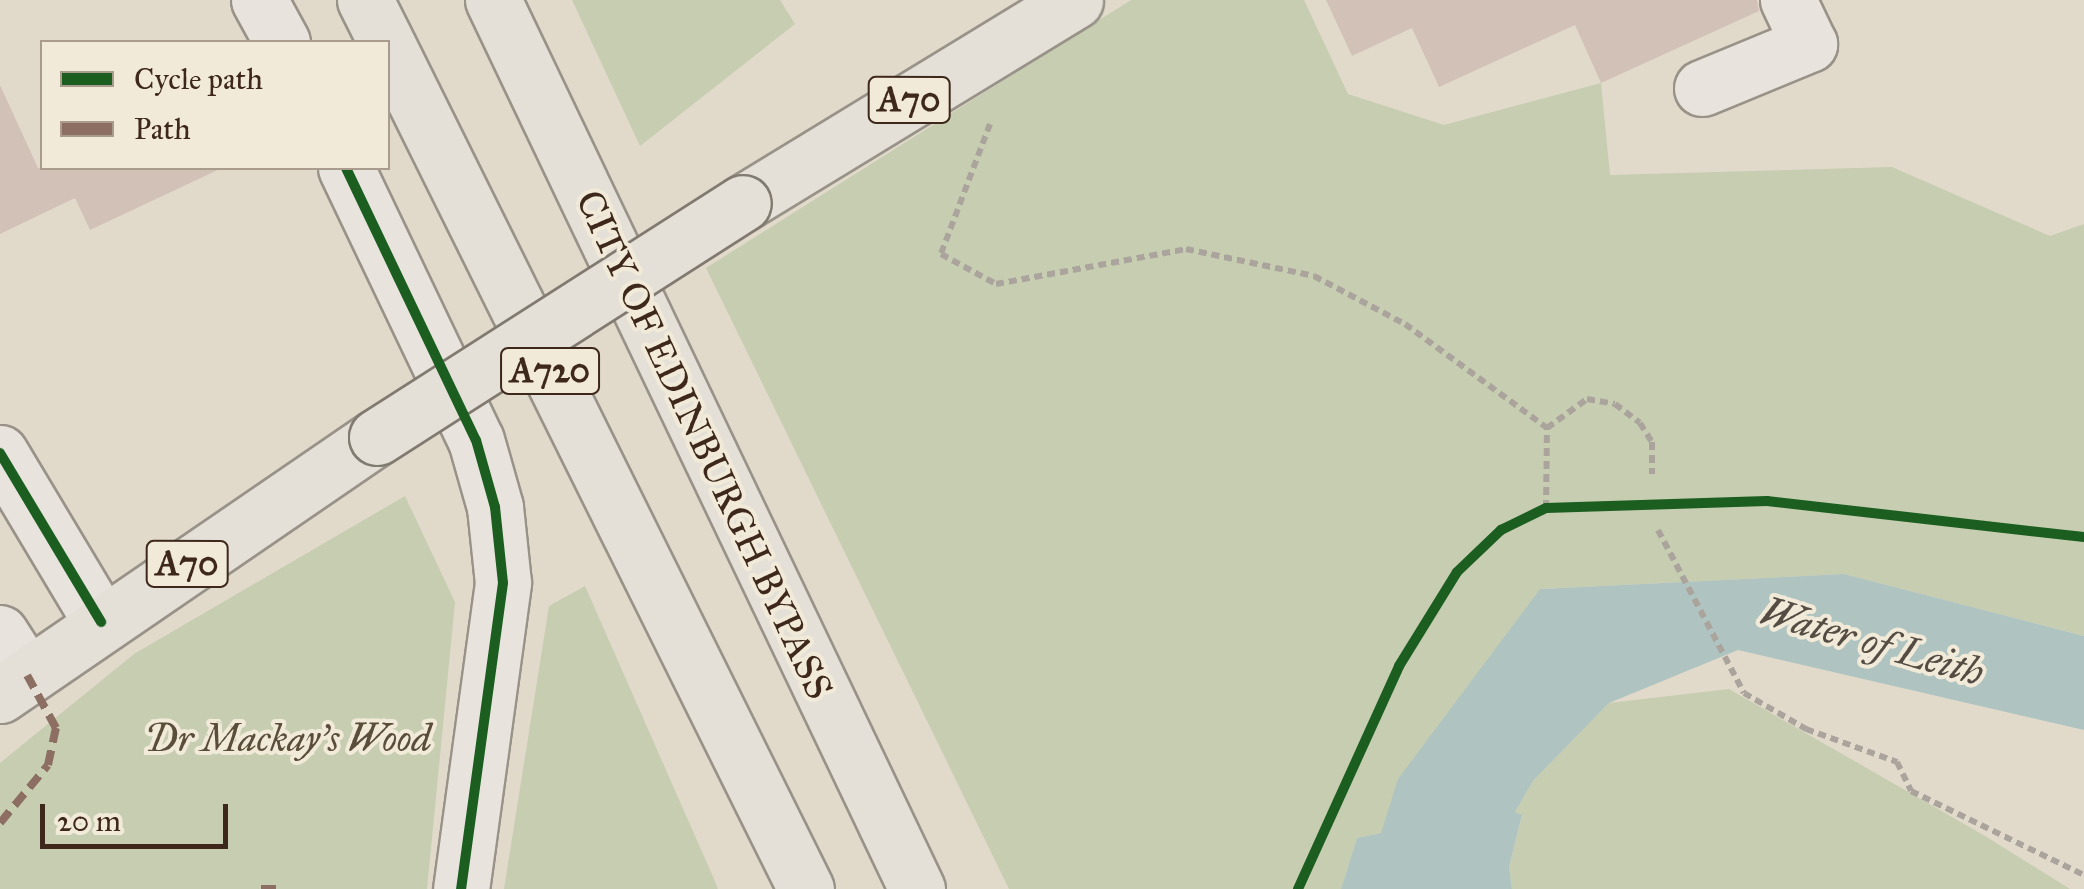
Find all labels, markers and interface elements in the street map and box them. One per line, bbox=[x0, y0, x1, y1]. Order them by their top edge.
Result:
legend bbox=[40, 40, 390, 170]
text: Cycle path bbox=[134, 61, 263, 97]
road number: A70 bbox=[866, 70, 952, 130]
text: Path bbox=[134, 111, 191, 147]
street label: CITY OF EDINBURGH BYPASS bbox=[566, 183, 842, 707]
road number: A720 bbox=[500, 341, 600, 401]
road number: A70 bbox=[144, 534, 230, 594]
water label: Water of Leith bbox=[1755, 587, 1989, 697]
park label: Dr Mackay's Wood bbox=[145, 716, 431, 762]
scale bar bbox=[45, 784, 232, 846]
text: 20 m bbox=[57, 803, 121, 839]

